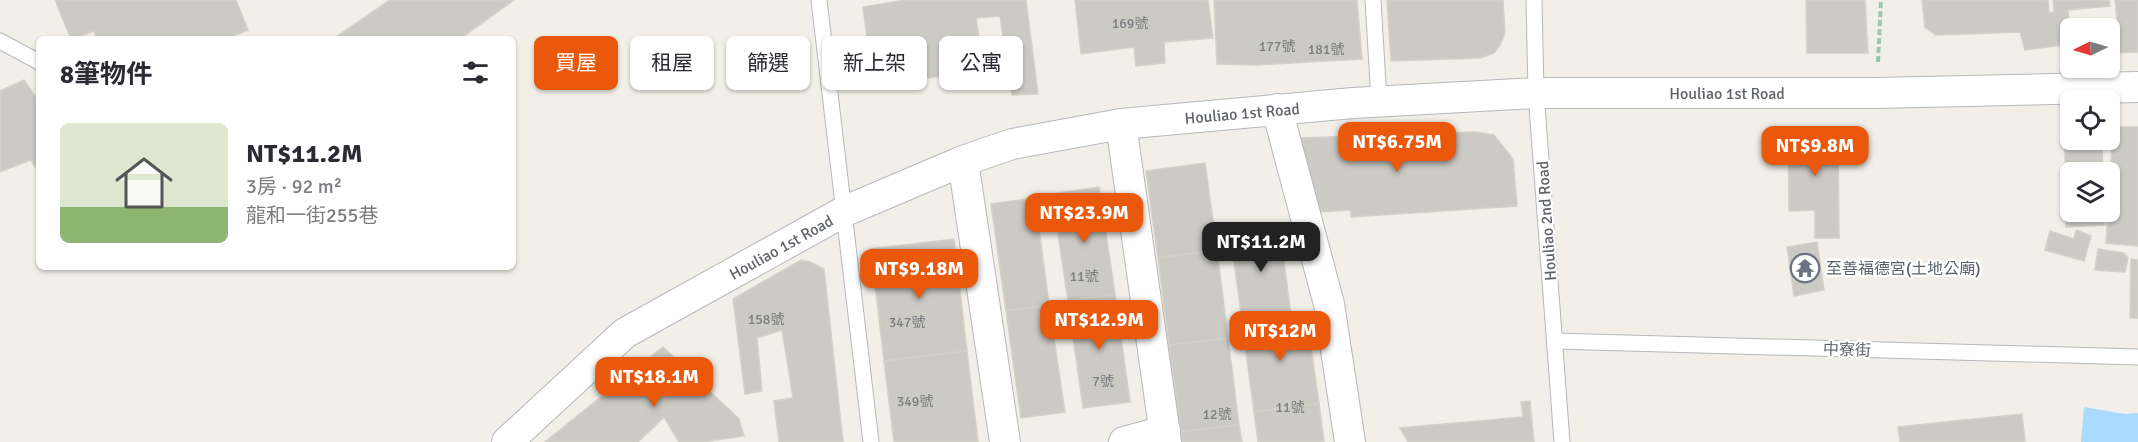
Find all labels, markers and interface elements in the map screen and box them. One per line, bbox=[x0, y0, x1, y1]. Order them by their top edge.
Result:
house number: 169號 bbox=[1112, 15, 1148, 32]
north arrow bbox=[2060, 18, 2120, 78]
map controls bbox=[2060, 18, 2120, 222]
chip: 買屋 bbox=[534, 36, 618, 90]
chip: 租屋 bbox=[630, 36, 714, 90]
chip: 篩選 bbox=[726, 36, 810, 90]
chip: 新上架 bbox=[822, 36, 927, 90]
chip: 公寓 bbox=[939, 36, 1023, 90]
house number: 177號 bbox=[1259, 38, 1295, 55]
house number: 181號 bbox=[1308, 41, 1344, 58]
icon: filters bbox=[459, 56, 492, 89]
text: 8筆物件 bbox=[60, 59, 152, 91]
street label: Houliao 1st Road bbox=[1669, 84, 1785, 104]
button: locate bbox=[2060, 90, 2120, 150]
street label: Houliao 1st Road bbox=[1184, 99, 1301, 129]
pin: NT$6.75M bbox=[1335, 122, 1459, 173]
pin: NT$9.8M bbox=[1760, 126, 1870, 177]
text: NT$6.75M bbox=[1352, 129, 1442, 154]
text: NT$9.8M bbox=[1776, 133, 1854, 158]
text: NT$11.2M bbox=[246, 138, 363, 170]
icon: home bbox=[108, 147, 180, 219]
street label: Houliao 2nd Road bbox=[1533, 160, 1561, 282]
button: layers bbox=[2060, 162, 2120, 222]
text: 3房 · 92 m² bbox=[246, 174, 342, 199]
pin: NT$23.9M bbox=[1022, 193, 1146, 244]
text: NT$23.9M bbox=[1039, 200, 1129, 225]
text: 龍和一街255巷 bbox=[246, 203, 378, 228]
street label: Houliao 1st Road bbox=[726, 211, 837, 285]
pin: NT$11.2M bbox=[1199, 222, 1323, 273]
text: NT$11.2M bbox=[1216, 229, 1306, 254]
pin: NT$9.18M bbox=[857, 249, 981, 300]
temple icon: 至善福德宮(土地公廟) bbox=[1789, 252, 1821, 284]
text: NT$9.18M bbox=[874, 256, 964, 281]
place label: 至善福德宮(土地公廟) bbox=[1826, 259, 1981, 279]
house number: 11號 bbox=[1069, 268, 1099, 285]
pin: NT$12.9M bbox=[1037, 300, 1161, 351]
text: NT$12.9M bbox=[1054, 307, 1144, 332]
house number: 158號 bbox=[748, 311, 784, 328]
pin: NT$12M bbox=[1231, 311, 1329, 362]
house number: 347號 bbox=[889, 314, 925, 331]
text: NT$12M bbox=[1243, 318, 1317, 343]
street label: 中寮街 bbox=[1823, 339, 1871, 361]
pin: NT$18.1M bbox=[592, 357, 716, 408]
text: NT$18.1M bbox=[609, 364, 699, 389]
house number: 7號 bbox=[1092, 373, 1114, 390]
house number: 349號 bbox=[897, 393, 933, 410]
house number: 11號 bbox=[1275, 399, 1305, 416]
house number: 12號 bbox=[1202, 406, 1232, 423]

